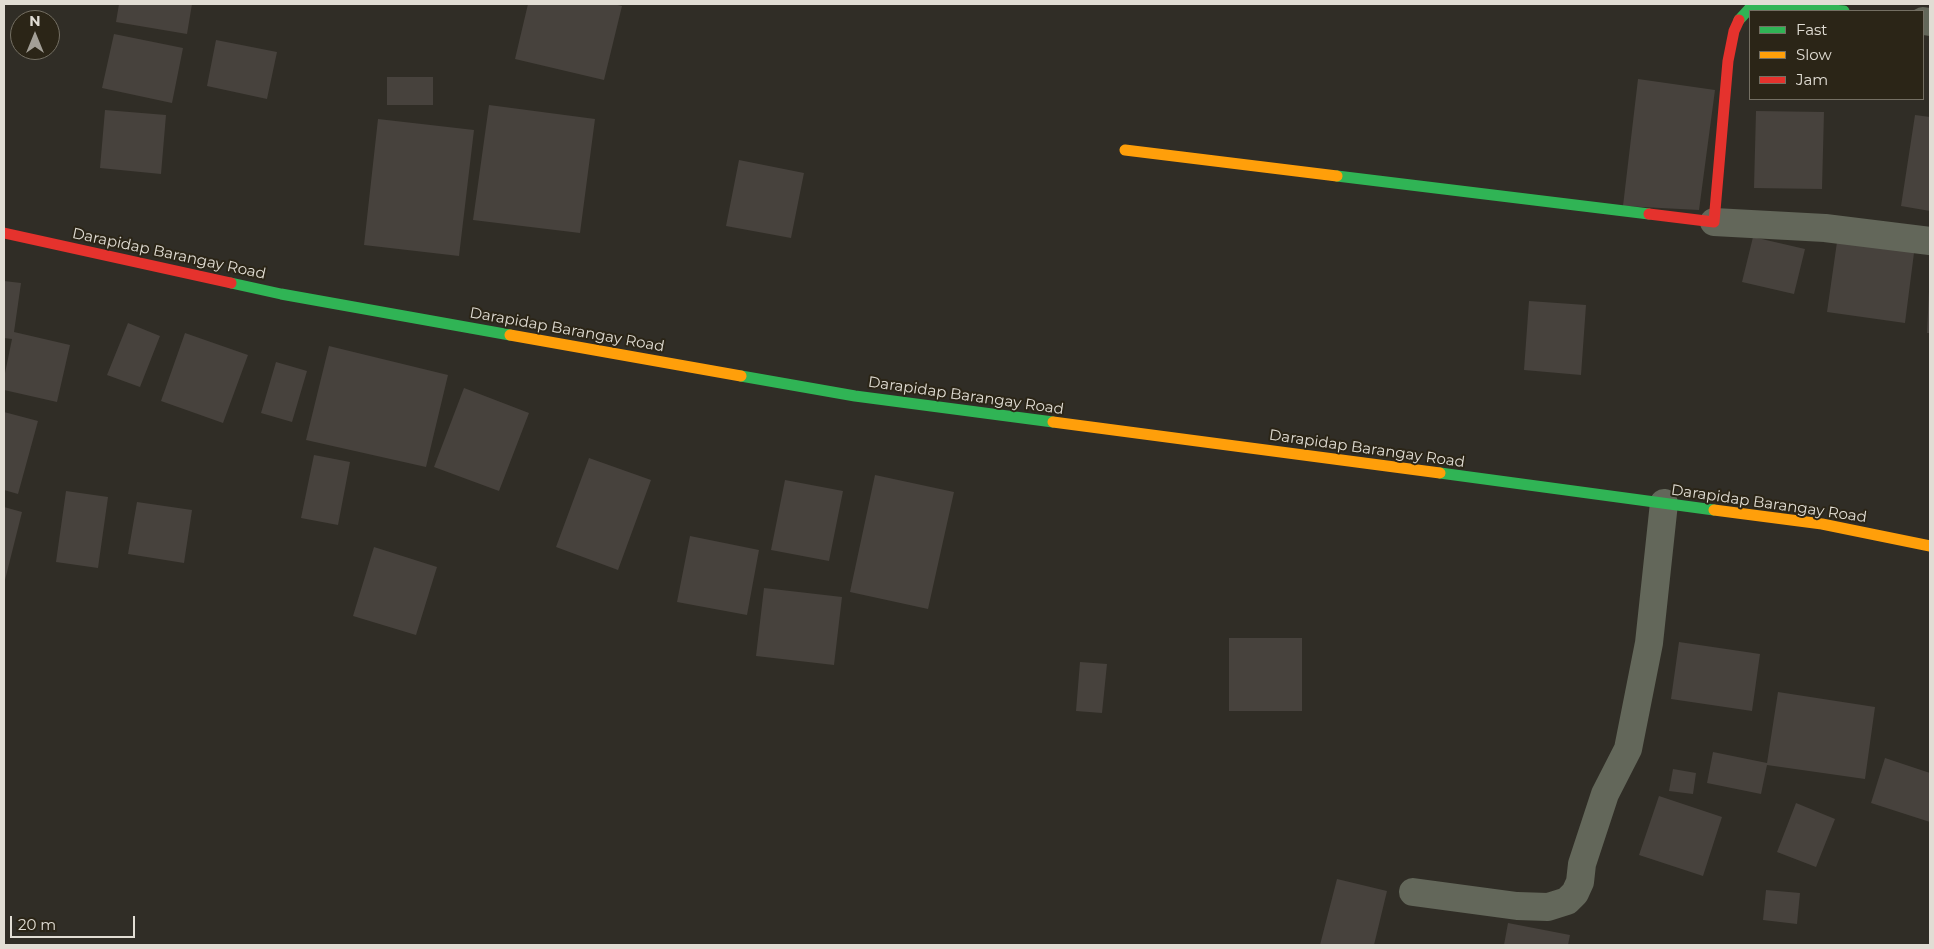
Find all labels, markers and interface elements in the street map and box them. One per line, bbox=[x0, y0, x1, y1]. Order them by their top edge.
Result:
north arrow bbox=[10, 10, 60, 60]
legend bbox=[1749, 10, 1924, 100]
text: N bbox=[29, 12, 41, 30]
text: Fast bbox=[1796, 20, 1827, 39]
text: Slow bbox=[1796, 45, 1832, 64]
text: Jam bbox=[1796, 70, 1828, 89]
street label: Darapidap Barangay Road bbox=[71, 225, 267, 283]
street label: Darapidap Barangay Road bbox=[468, 304, 666, 356]
street label: Darapidap Barangay Road bbox=[867, 373, 1065, 419]
street label: Darapidap Barangay Road bbox=[1268, 426, 1466, 472]
street label: Darapidap Barangay Road bbox=[1670, 481, 1868, 527]
scale bar bbox=[12, 906, 138, 938]
text: 20 m bbox=[18, 915, 56, 934]

